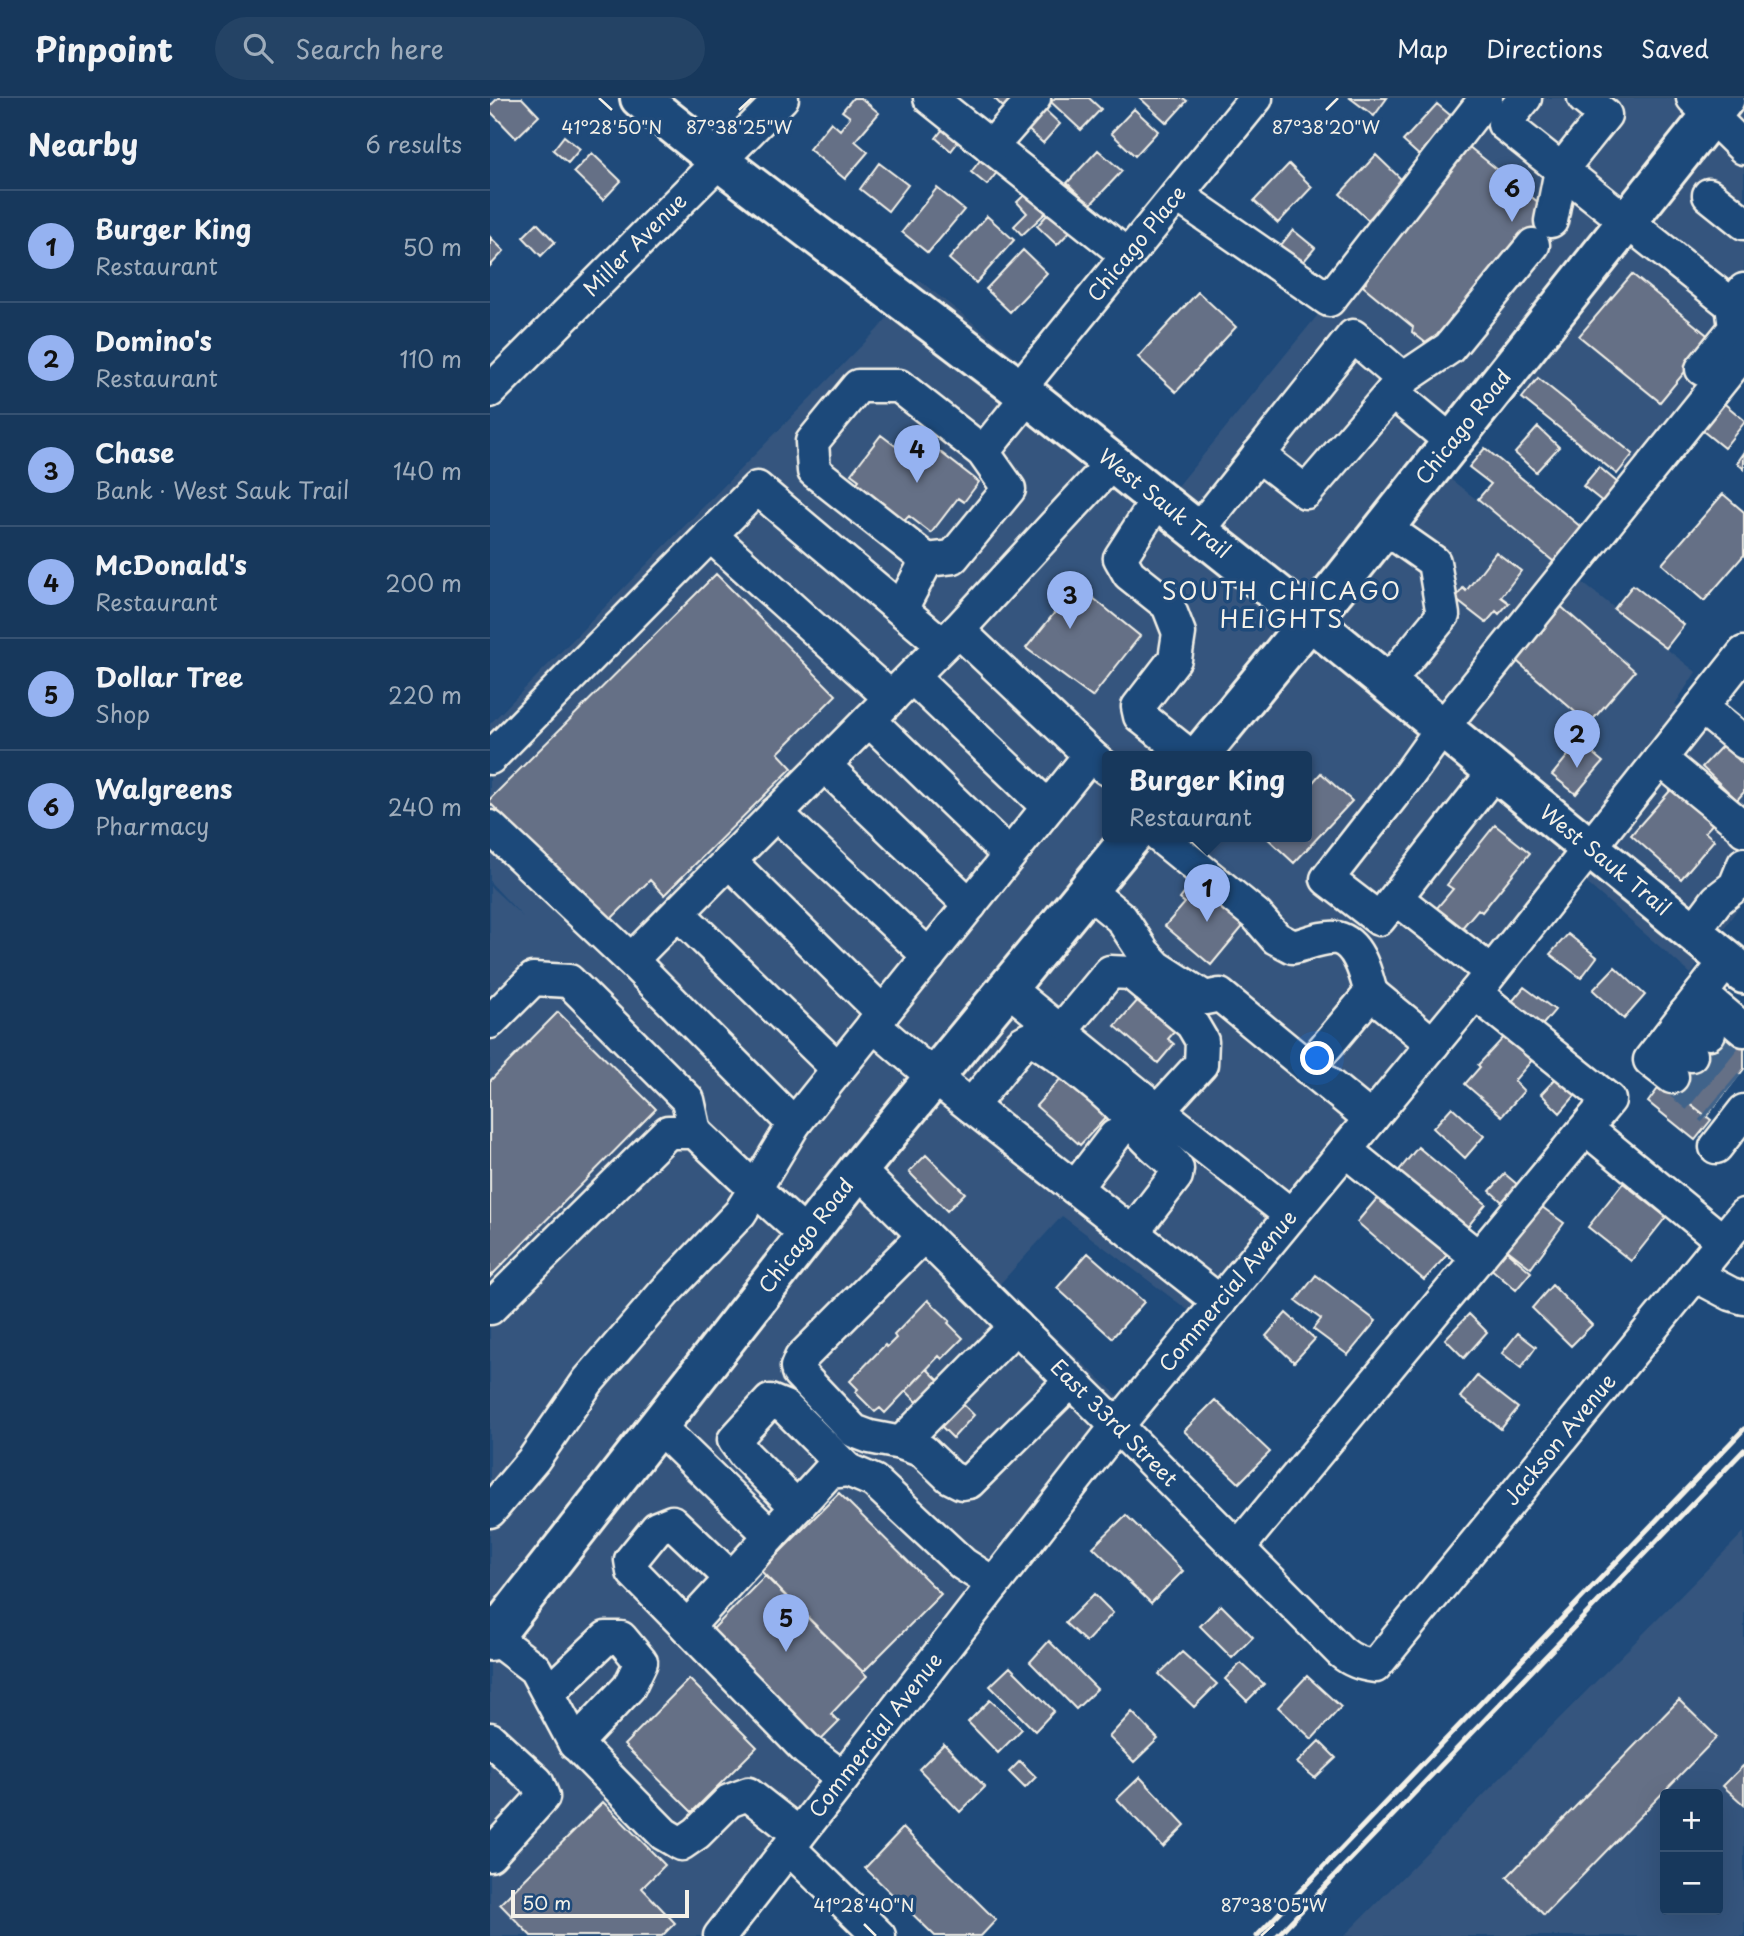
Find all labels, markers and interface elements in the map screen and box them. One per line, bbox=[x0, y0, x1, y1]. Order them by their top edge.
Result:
search box bbox=[215, 17, 705, 80]
text: Pinpoint bbox=[35, 23, 173, 73]
icon: search bbox=[239, 29, 277, 67]
text: Search here bbox=[295, 29, 444, 68]
text: Map bbox=[1397, 30, 1448, 66]
text: Directions bbox=[1486, 30, 1603, 66]
text: Saved bbox=[1641, 30, 1709, 66]
text: 41°28'50"N bbox=[562, 113, 662, 140]
text: 87°38'25"W bbox=[686, 113, 793, 140]
text: 87°38'20"W bbox=[1272, 113, 1380, 140]
text: Nearby bbox=[28, 121, 138, 166]
text: 6 results bbox=[366, 126, 462, 161]
pin: 6 bbox=[1489, 164, 1535, 222]
street label: Chicago Place bbox=[1078, 178, 1193, 308]
street label: Miller Avenue bbox=[575, 184, 693, 303]
text: Burger King bbox=[95, 209, 251, 248]
text: 1 bbox=[46, 229, 57, 264]
text: 50 m bbox=[402, 229, 462, 264]
text: Restaurant bbox=[95, 248, 218, 283]
text: Domino's bbox=[95, 321, 212, 360]
text: 2 bbox=[43, 341, 59, 376]
text: 110 m bbox=[400, 341, 462, 376]
text: Restaurant bbox=[95, 360, 218, 395]
street label: Chicago Road bbox=[1406, 362, 1518, 491]
pin: 4 bbox=[894, 425, 940, 483]
text: Chase bbox=[95, 433, 174, 472]
street label: West Sauk Trail bbox=[1092, 440, 1238, 565]
text: 3 bbox=[43, 453, 59, 488]
text: 140 m bbox=[393, 453, 462, 488]
text: Bank · West Sauk Trail bbox=[95, 472, 349, 507]
text: McDonald's bbox=[95, 545, 247, 584]
text: 4 bbox=[43, 565, 59, 600]
text: 200 m bbox=[385, 565, 462, 600]
pin: 3 bbox=[1047, 571, 1093, 629]
district label: SOUTH CHICAGO HEIGHTS bbox=[1162, 572, 1402, 636]
text: Restaurant bbox=[95, 584, 218, 619]
text: Dollar Tree bbox=[95, 657, 243, 696]
text: 5 bbox=[44, 677, 58, 712]
text: 220 m bbox=[388, 677, 462, 712]
text: Shop bbox=[95, 696, 150, 731]
pin: 2 bbox=[1554, 710, 1600, 768]
popup bbox=[1102, 751, 1312, 842]
text: Burger King bbox=[1129, 760, 1285, 799]
text: Walgreens bbox=[95, 769, 232, 808]
text: 6 bbox=[43, 789, 59, 824]
text: 240 m bbox=[388, 789, 462, 824]
street label: West Sauk Trail bbox=[1534, 796, 1679, 922]
text: Restaurant bbox=[1129, 799, 1252, 834]
text: Pharmacy bbox=[95, 808, 209, 843]
pin: 1 bbox=[1184, 864, 1230, 922]
your location bbox=[1300, 1041, 1334, 1075]
street label: Chicago Road bbox=[749, 1170, 860, 1299]
street label: Commercial Avenue bbox=[1150, 1202, 1303, 1378]
street label: East 33rd Street bbox=[1044, 1351, 1186, 1493]
street label: Jackson Avenue bbox=[1495, 1366, 1622, 1511]
pin: 5 bbox=[763, 1594, 809, 1652]
street label: Commercial Avenue bbox=[800, 1645, 949, 1824]
map controls bbox=[1660, 1789, 1723, 1915]
button: + bbox=[1660, 1789, 1723, 1852]
button: − bbox=[1660, 1852, 1723, 1915]
scale bar bbox=[511, 1887, 690, 1919]
text: 50 m bbox=[522, 1888, 571, 1916]
text: 41°28'40"N bbox=[813, 1891, 915, 1918]
text: 87°38'05"W bbox=[1221, 1891, 1328, 1918]

